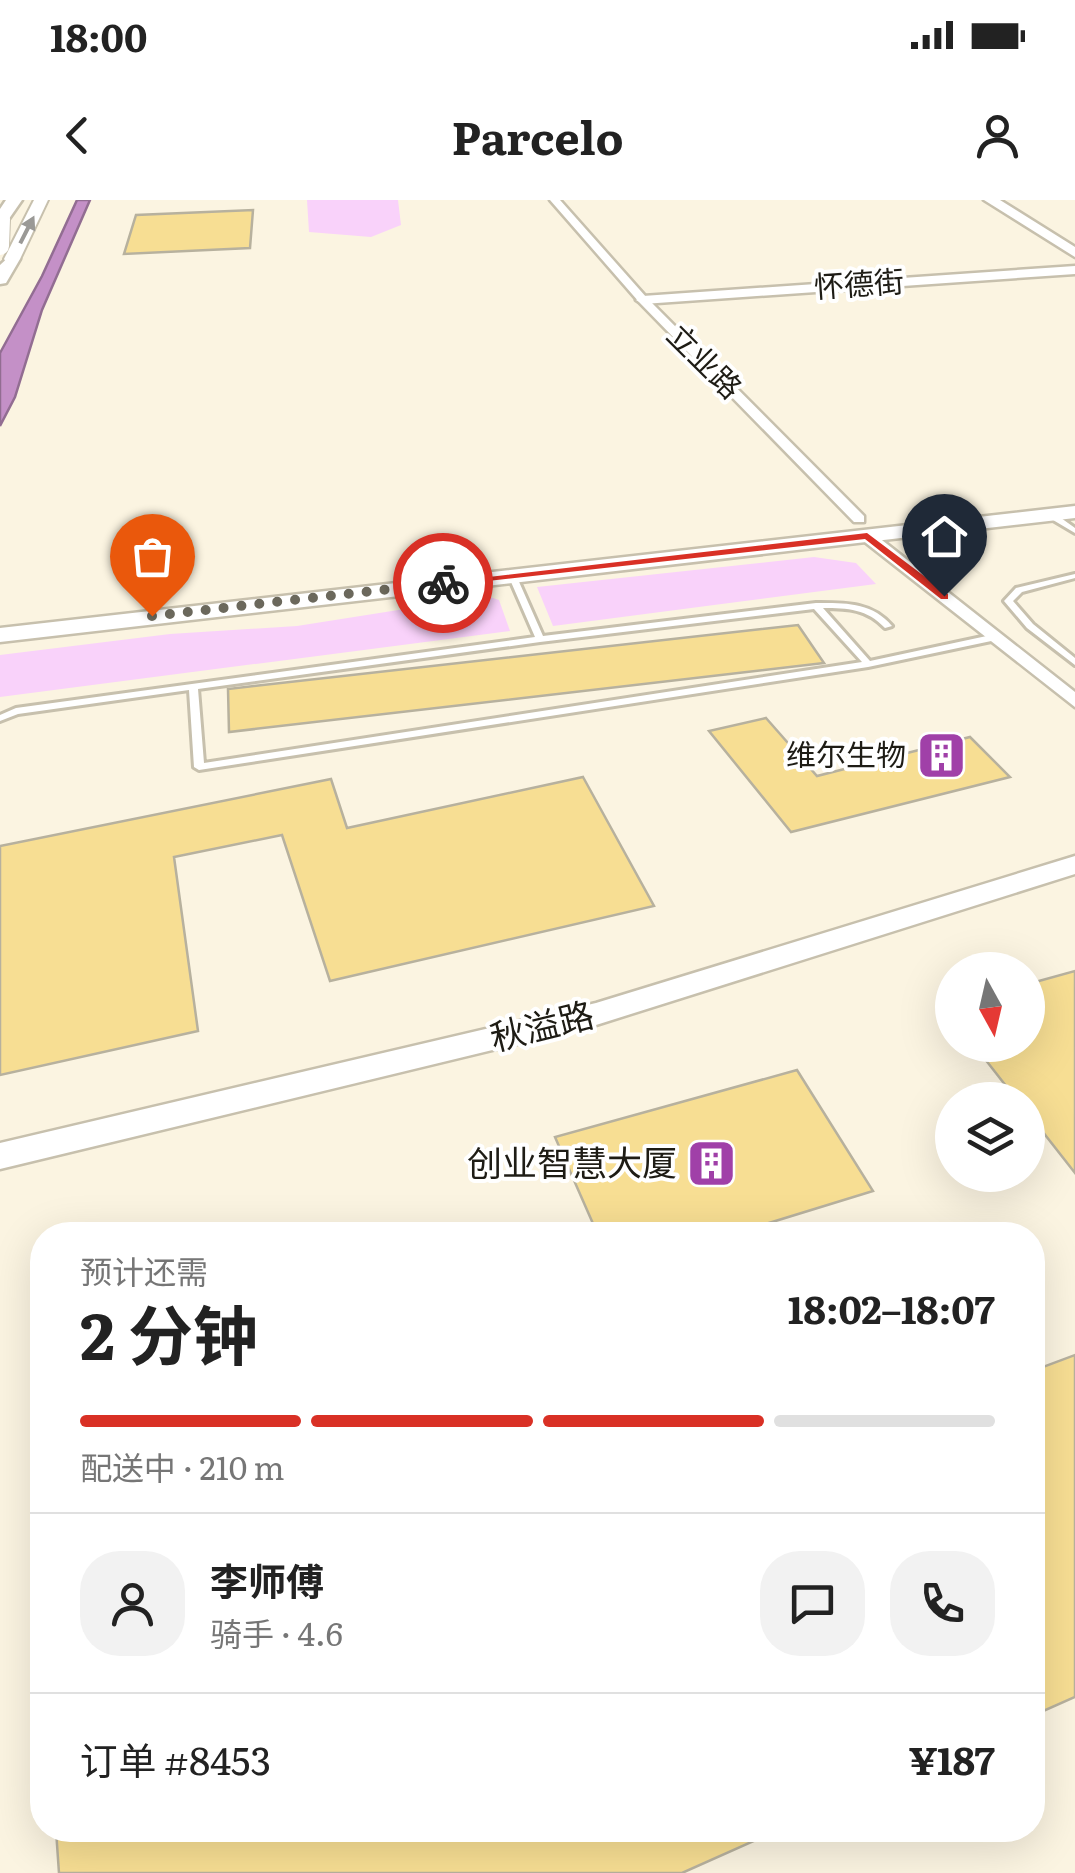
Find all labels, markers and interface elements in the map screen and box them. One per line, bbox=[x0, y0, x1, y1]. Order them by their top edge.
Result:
text: 18:00 bbox=[50, 7, 147, 64]
text: Parcelo bbox=[451, 102, 624, 169]
icon: back bbox=[50, 108, 105, 163]
icon: person bbox=[970, 108, 1025, 163]
one-way arrow bbox=[18, 215, 35, 244]
street label: 怀德街 bbox=[812, 257, 905, 307]
street label: 立业路 bbox=[659, 313, 753, 407]
pin bbox=[902, 494, 987, 597]
icon: home bbox=[917, 509, 972, 564]
pin bbox=[110, 514, 195, 617]
icon: bag bbox=[125, 529, 180, 584]
courier bbox=[393, 533, 493, 633]
icon: bike bbox=[416, 556, 471, 611]
building icon: 维尔生物 bbox=[915, 730, 967, 782]
place label: 维尔生物 bbox=[786, 731, 906, 775]
north arrow bbox=[935, 952, 1045, 1062]
map controls bbox=[935, 952, 1045, 1192]
street label: 秋溢路 bbox=[484, 986, 599, 1062]
button: layers bbox=[935, 1082, 1045, 1192]
place label: 创业智慧大厦 bbox=[467, 1135, 677, 1187]
building icon: 创业智慧大厦 bbox=[686, 1138, 738, 1190]
text: 预计还需 bbox=[80, 1246, 208, 1294]
text: 18:02–18:07 bbox=[788, 1279, 995, 1336]
text: 2 分钟 bbox=[80, 1283, 258, 1380]
text: 配送中 · 210 m bbox=[80, 1442, 285, 1490]
button: person bbox=[80, 1551, 185, 1656]
text: 李师傅 bbox=[210, 1551, 324, 1608]
button: chat bbox=[760, 1551, 865, 1656]
button: phone bbox=[890, 1551, 995, 1656]
text: 骑手 · 4.6 bbox=[210, 1608, 343, 1656]
text: 订单 #8453 bbox=[80, 1730, 271, 1787]
text: ¥187 bbox=[909, 1730, 995, 1787]

